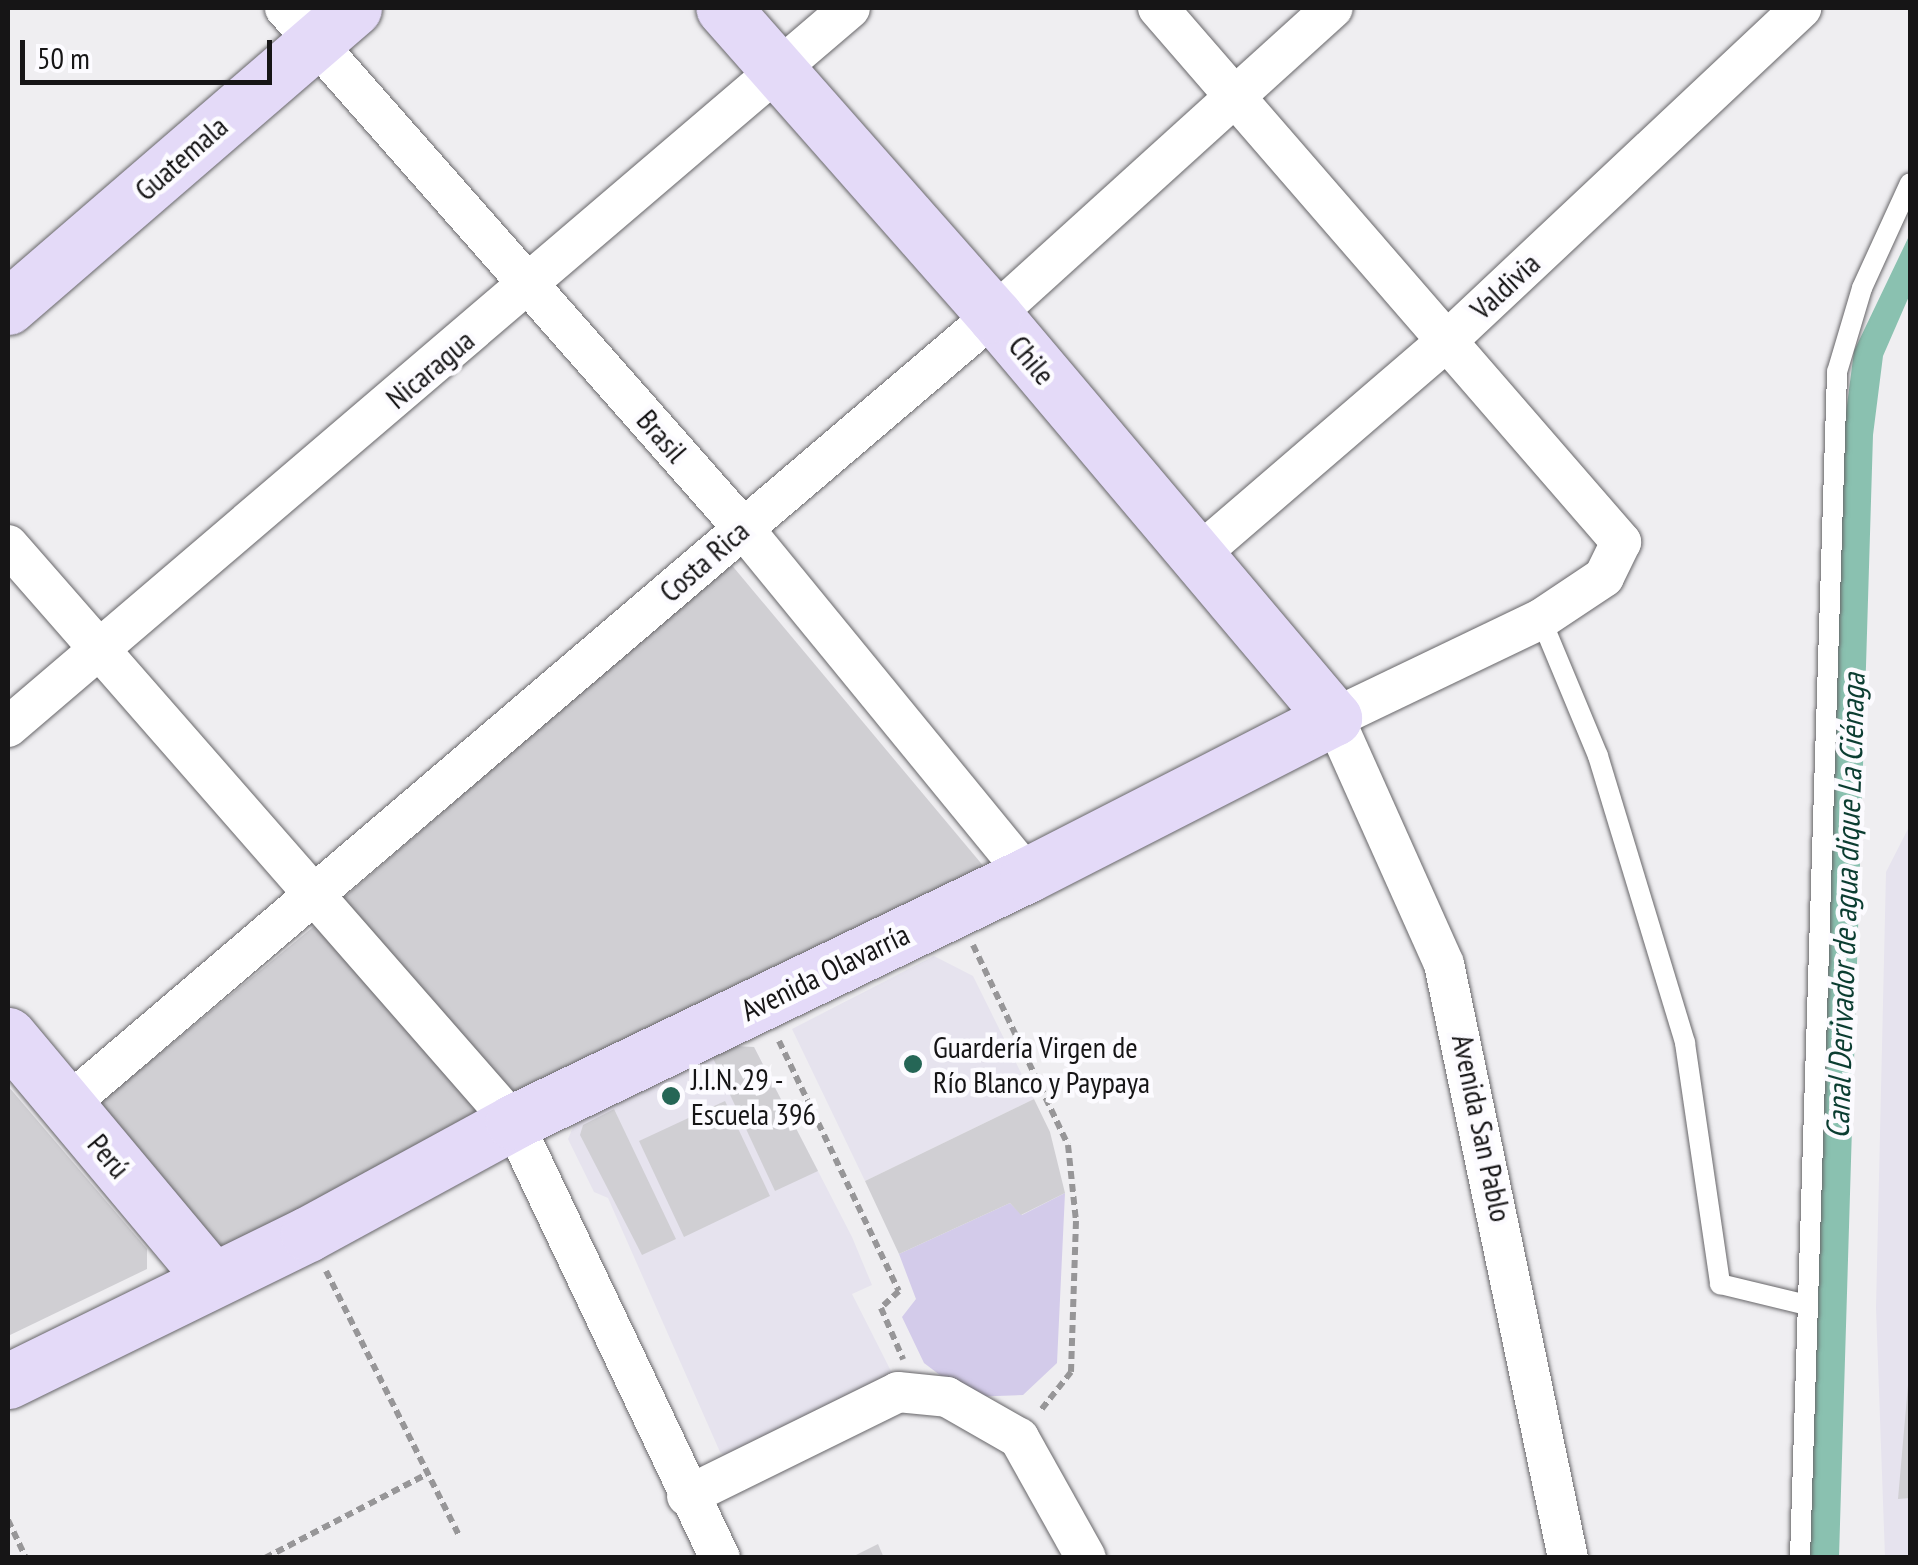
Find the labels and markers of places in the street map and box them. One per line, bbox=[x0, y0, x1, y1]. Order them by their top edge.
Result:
place label: Guardería Virgen de Río Blanco y Paypaya bbox=[933, 1029, 1151, 1100]
marker: Guardería Virgen de Río Blanco y Paypaya bbox=[902, 1053, 924, 1075]
place label: J.I.N. 29 - Escuela 396 bbox=[691, 1061, 816, 1132]
marker: J.I.N. 29 - Escuela 396 bbox=[660, 1085, 682, 1107]

